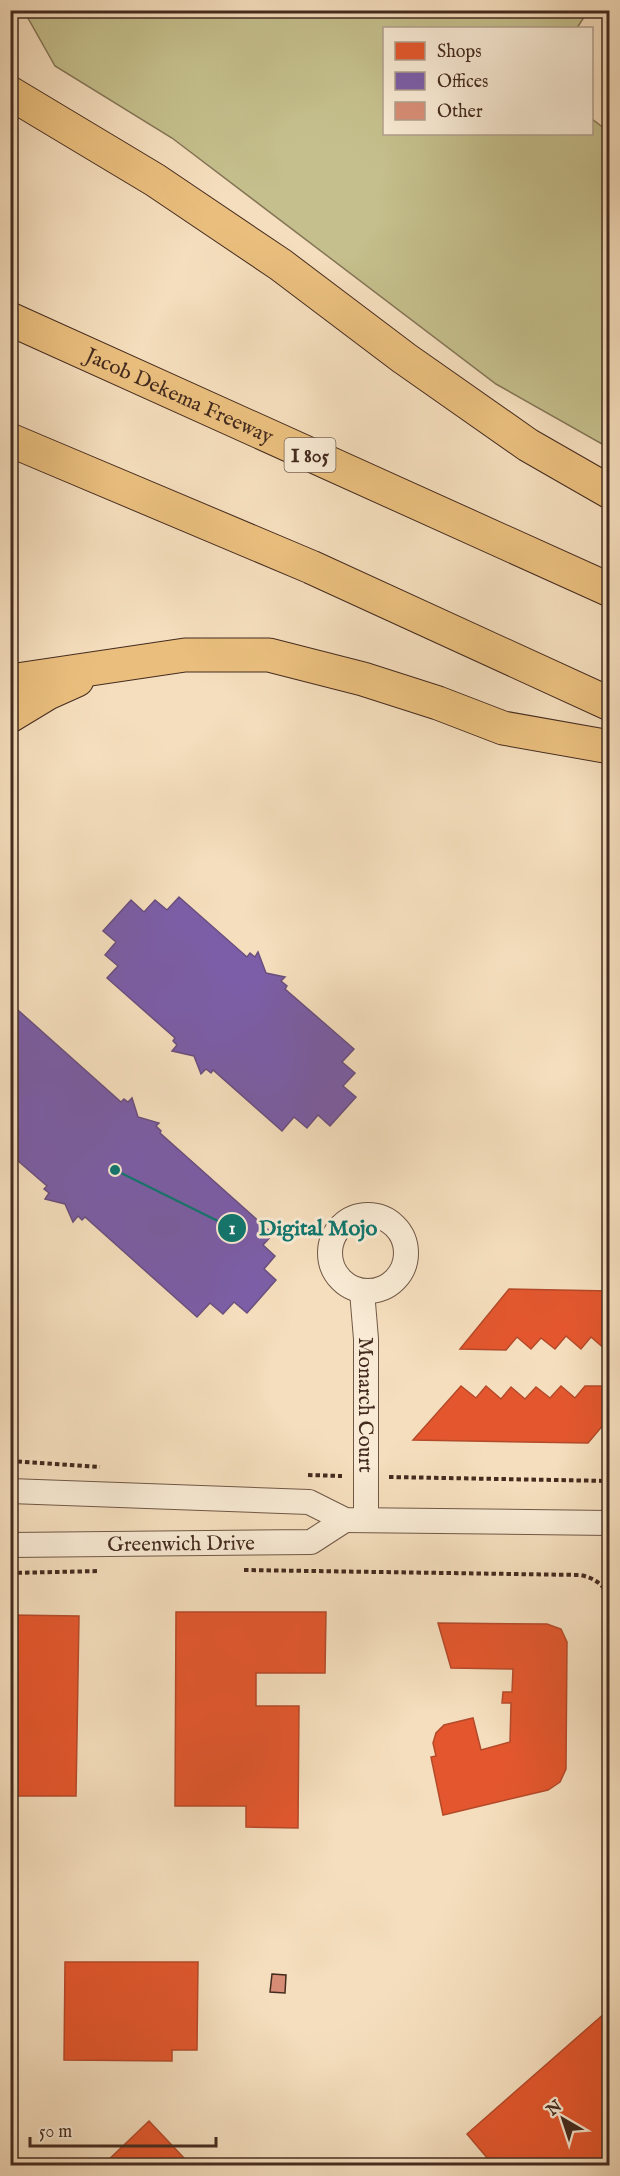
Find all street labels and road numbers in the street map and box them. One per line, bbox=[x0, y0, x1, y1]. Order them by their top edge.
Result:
street label: Jacob Dekema Freeway bbox=[79, 342, 278, 451]
road number: I 805 bbox=[284, 438, 336, 472]
street label: Monarch Court bbox=[351, 1337, 378, 1473]
street label: Greenwich Drive bbox=[107, 1531, 255, 1559]

